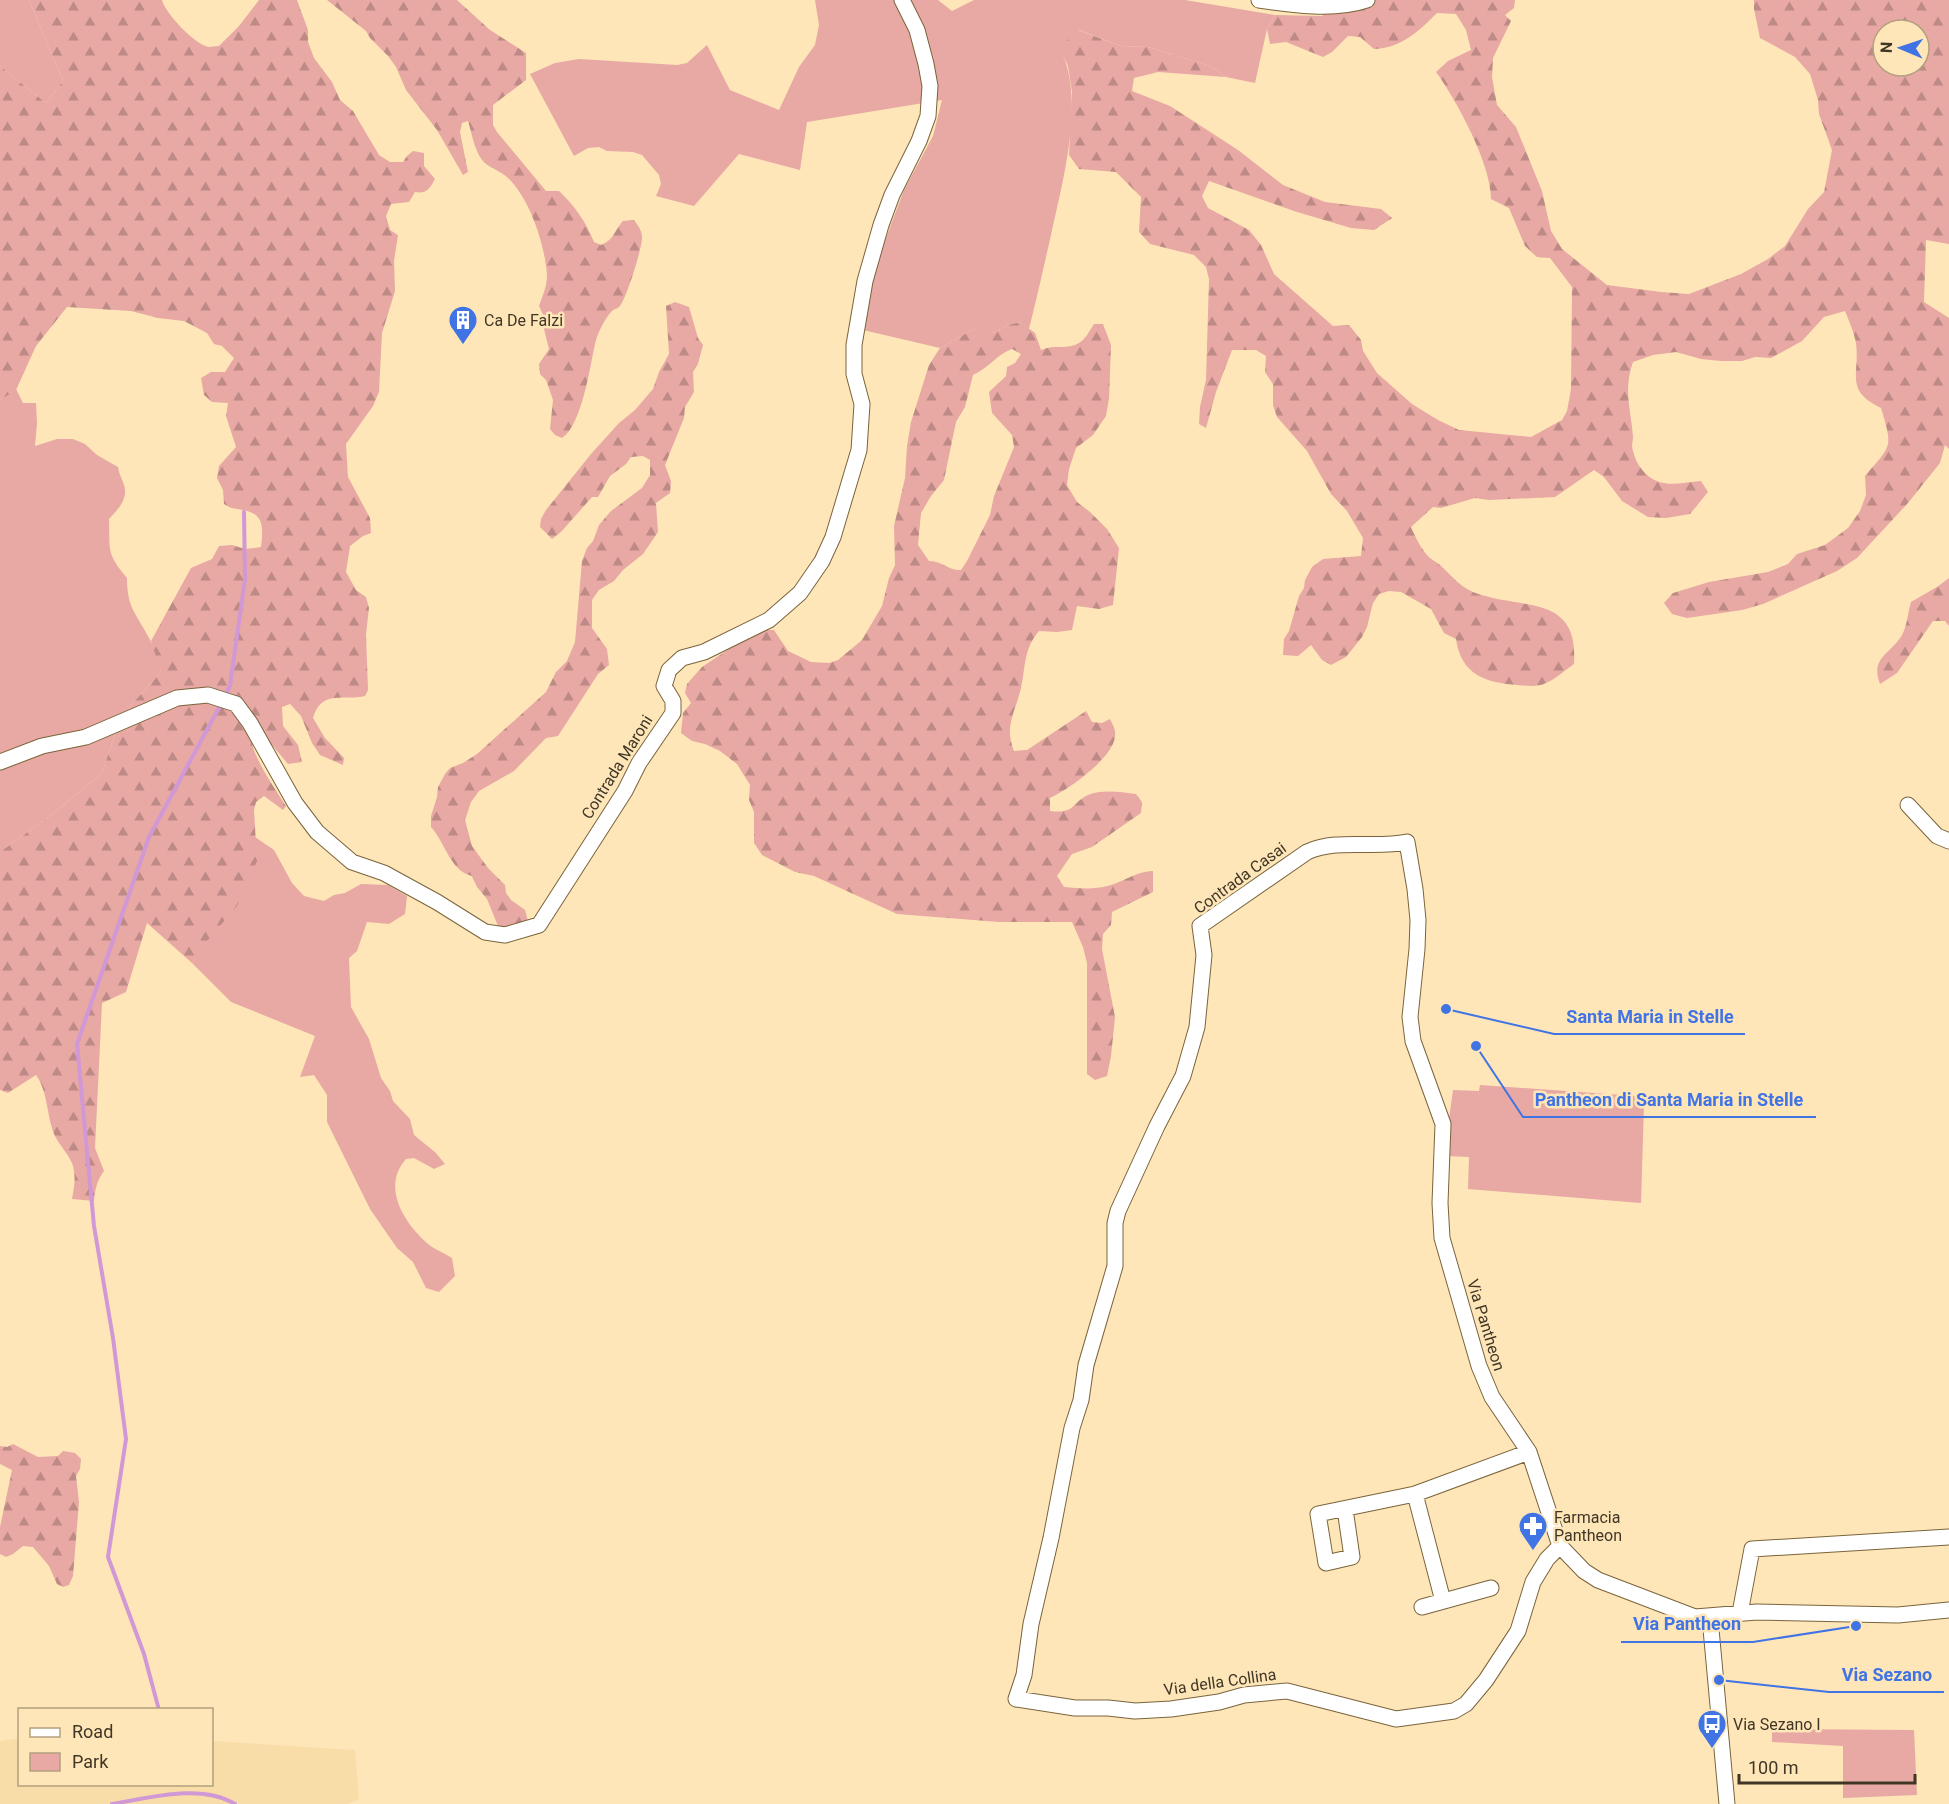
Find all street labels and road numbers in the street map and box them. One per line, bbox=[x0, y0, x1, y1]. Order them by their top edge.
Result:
street label: Contrada Maroni bbox=[577, 712, 657, 822]
street label: Contrada Casai bbox=[1190, 838, 1290, 918]
street label: Via Pantheon bbox=[1463, 1277, 1509, 1373]
street label: Via della Collina bbox=[1162, 1665, 1278, 1699]

